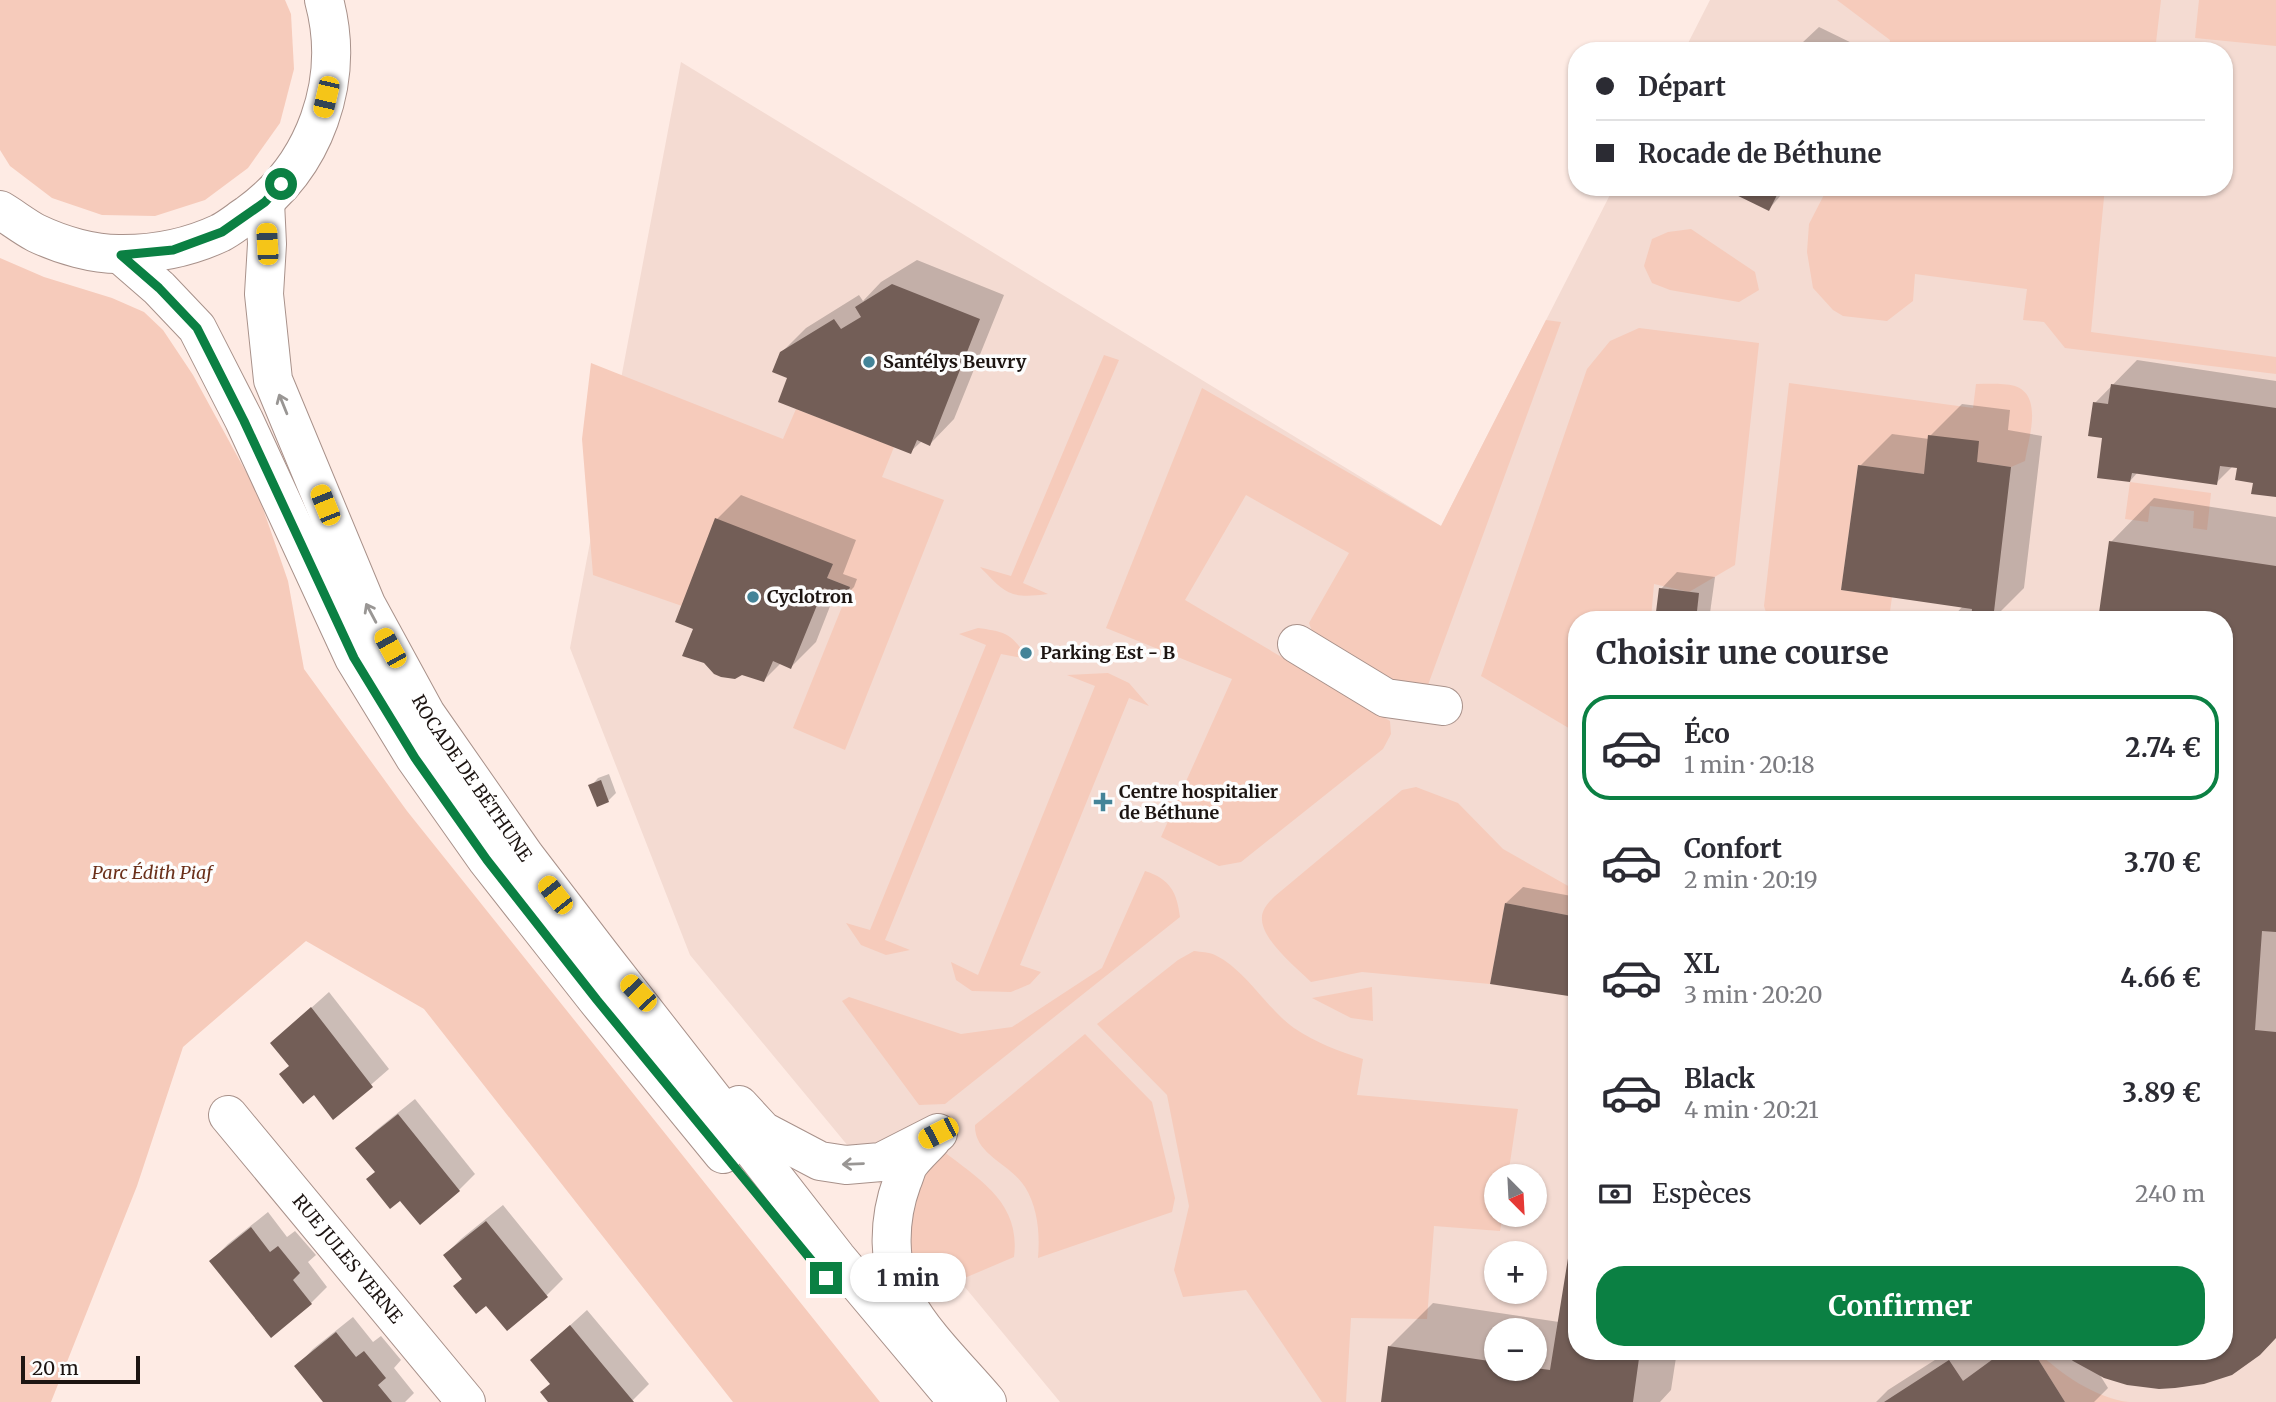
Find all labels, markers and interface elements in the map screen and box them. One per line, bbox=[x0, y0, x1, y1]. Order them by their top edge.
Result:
text: Départ bbox=[1638, 70, 1726, 103]
car bbox=[312, 74, 341, 120]
text: Rocade de Béthune bbox=[1638, 137, 1882, 170]
route start bbox=[265, 168, 297, 200]
car bbox=[256, 222, 279, 266]
place label: Santélys Beuvry bbox=[883, 350, 1027, 373]
marker: Santélys Beuvry bbox=[861, 354, 877, 370]
one-way arrow bbox=[276, 393, 289, 415]
car bbox=[308, 482, 343, 528]
place label: Cyclotron bbox=[767, 585, 853, 608]
marker: Cyclotron bbox=[745, 589, 761, 605]
one-way arrow bbox=[364, 604, 378, 624]
car bbox=[371, 625, 410, 671]
text: Choisir une course bbox=[1596, 633, 1889, 673]
place label: Parking Est - B bbox=[1040, 641, 1175, 664]
marker: Parking Est - B bbox=[1018, 645, 1034, 661]
street label: ROCADE DE BÉTHUNE bbox=[407, 691, 537, 866]
icon: car bbox=[1600, 716, 1663, 779]
text: Éco bbox=[1684, 717, 1730, 750]
text: 2.74 € bbox=[2125, 731, 2201, 764]
text: 1 min · 20:18 bbox=[1684, 750, 1815, 779]
place label: Centre hospitalier de Béthune bbox=[1119, 780, 1278, 824]
marker: Centre hospitalier de Béthune bbox=[1093, 792, 1113, 812]
icon: car bbox=[1600, 831, 1663, 894]
text: Confort bbox=[1684, 832, 1782, 865]
text: 3.70 € bbox=[2124, 846, 2201, 879]
park label: Parc Édith Piaf bbox=[92, 861, 214, 884]
text: 2 min · 20:19 bbox=[1684, 865, 1818, 894]
car bbox=[534, 872, 577, 918]
icon: car bbox=[1600, 946, 1663, 1009]
text: XL bbox=[1684, 947, 1720, 980]
text: 4.66 € bbox=[2120, 961, 2201, 994]
car bbox=[616, 971, 661, 1015]
text: 3 min · 20:20 bbox=[1684, 980, 1823, 1009]
icon: car bbox=[1600, 1061, 1663, 1124]
text: Black bbox=[1684, 1062, 1755, 1095]
text: 3.89 € bbox=[2122, 1076, 2201, 1109]
text: 4 min · 20:21 bbox=[1684, 1095, 1819, 1124]
car bbox=[915, 1114, 962, 1152]
one-way arrow bbox=[841, 1157, 864, 1170]
north arrow bbox=[1484, 1164, 1547, 1227]
map controls bbox=[1484, 1164, 1547, 1381]
icon: cash bbox=[1596, 1175, 1634, 1213]
text: Espèces bbox=[1652, 1177, 1752, 1210]
text: 240 m bbox=[2135, 1179, 2205, 1208]
street label: RUE JULES VERNE bbox=[288, 1190, 408, 1328]
button: + bbox=[1484, 1241, 1547, 1304]
callout: 1 min bbox=[850, 1254, 966, 1302]
route end bbox=[810, 1262, 842, 1294]
text: 1 min bbox=[877, 1263, 939, 1292]
button: Confirmer bbox=[1596, 1266, 2205, 1346]
button: − bbox=[1484, 1318, 1547, 1381]
scale bar bbox=[21, 1353, 140, 1385]
text: 20 m bbox=[32, 1356, 79, 1380]

